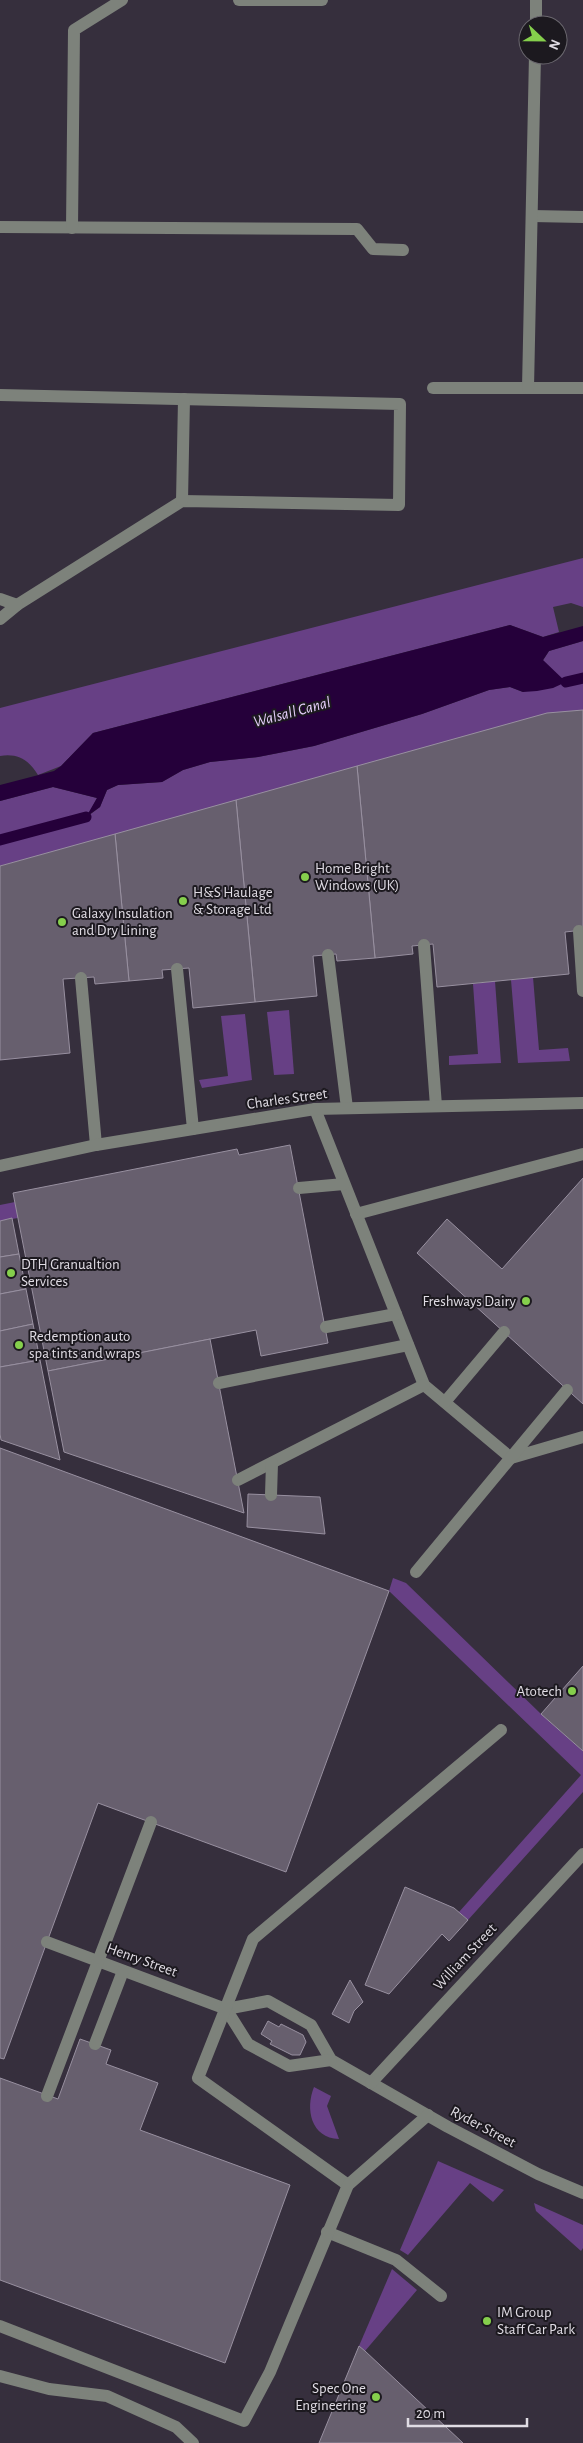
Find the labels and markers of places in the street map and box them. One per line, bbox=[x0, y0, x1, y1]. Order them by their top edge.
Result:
place label: Home Bright Windows (UK) bbox=[315, 861, 399, 893]
marker: Home Bright Windows (UK) bbox=[299, 871, 311, 883]
place label: H&S Haulage & Storage Ltd bbox=[193, 885, 273, 917]
marker: H&S Haulage & Storage Ltd bbox=[177, 895, 189, 907]
place label: Galaxy Insulation and Dry Lining bbox=[72, 906, 173, 938]
marker: Galaxy Insulation and Dry Lining bbox=[56, 916, 68, 928]
place label: DTH Granualtion Services bbox=[21, 1257, 120, 1289]
marker: DTH Granualtion Services bbox=[5, 1267, 17, 1279]
place label: Freshways Dairy bbox=[423, 1294, 517, 1309]
marker: Freshways Dairy bbox=[520, 1295, 532, 1307]
place label: Redemption auto spa tints and wraps bbox=[29, 1329, 140, 1361]
marker: Redemption auto spa tints and wraps bbox=[13, 1339, 25, 1351]
place label: Atotech bbox=[517, 1684, 562, 1699]
marker: Atotech bbox=[566, 1685, 578, 1697]
place label: IM Group Staff Car Park bbox=[497, 2305, 575, 2337]
marker: IM Group Staff Car Park bbox=[481, 2315, 493, 2327]
place label: Spec One Engineering bbox=[295, 2381, 367, 2413]
marker: Spec One Engineering bbox=[370, 2391, 382, 2403]

